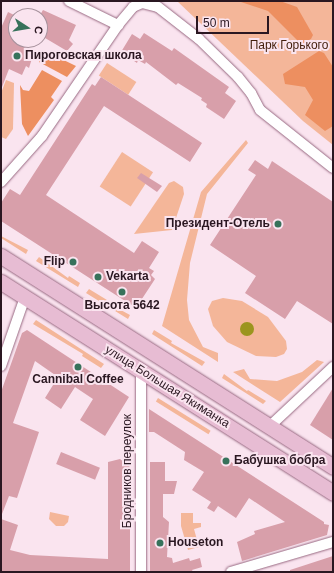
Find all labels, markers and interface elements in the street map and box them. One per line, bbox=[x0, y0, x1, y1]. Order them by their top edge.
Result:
north arrow bbox=[8, 8, 48, 48]
scale bar bbox=[198, 8, 271, 34]
text: 50 m bbox=[203, 16, 230, 30]
text: С bbox=[32, 25, 45, 35]
park label: Парк Горького bbox=[250, 39, 328, 53]
place label: Пироговская школа bbox=[25, 49, 142, 63]
marker: Пироговская школа bbox=[12, 51, 22, 61]
place label: Президент-Отель bbox=[166, 217, 270, 231]
marker: Президент-Отель bbox=[273, 219, 283, 229]
place label: Flip bbox=[44, 255, 65, 269]
marker: Flip bbox=[68, 257, 78, 267]
place label: Vekarta bbox=[106, 270, 149, 284]
marker: Vekarta bbox=[93, 272, 103, 282]
marker: Высота 5642 bbox=[117, 287, 127, 297]
place label: Высота 5642 bbox=[84, 299, 160, 313]
street label: улица Большая Якиманка bbox=[102, 343, 232, 431]
marker: Cannibal Coffee bbox=[73, 362, 83, 372]
place label: Cannibal Coffee bbox=[32, 373, 124, 387]
street label: Бродников переулок bbox=[121, 414, 135, 528]
place label: Бабушка бобра bbox=[234, 454, 325, 468]
marker: Бабушка бобра bbox=[221, 456, 231, 466]
place label: Houseton bbox=[168, 536, 223, 550]
marker: Houseton bbox=[155, 538, 165, 548]

